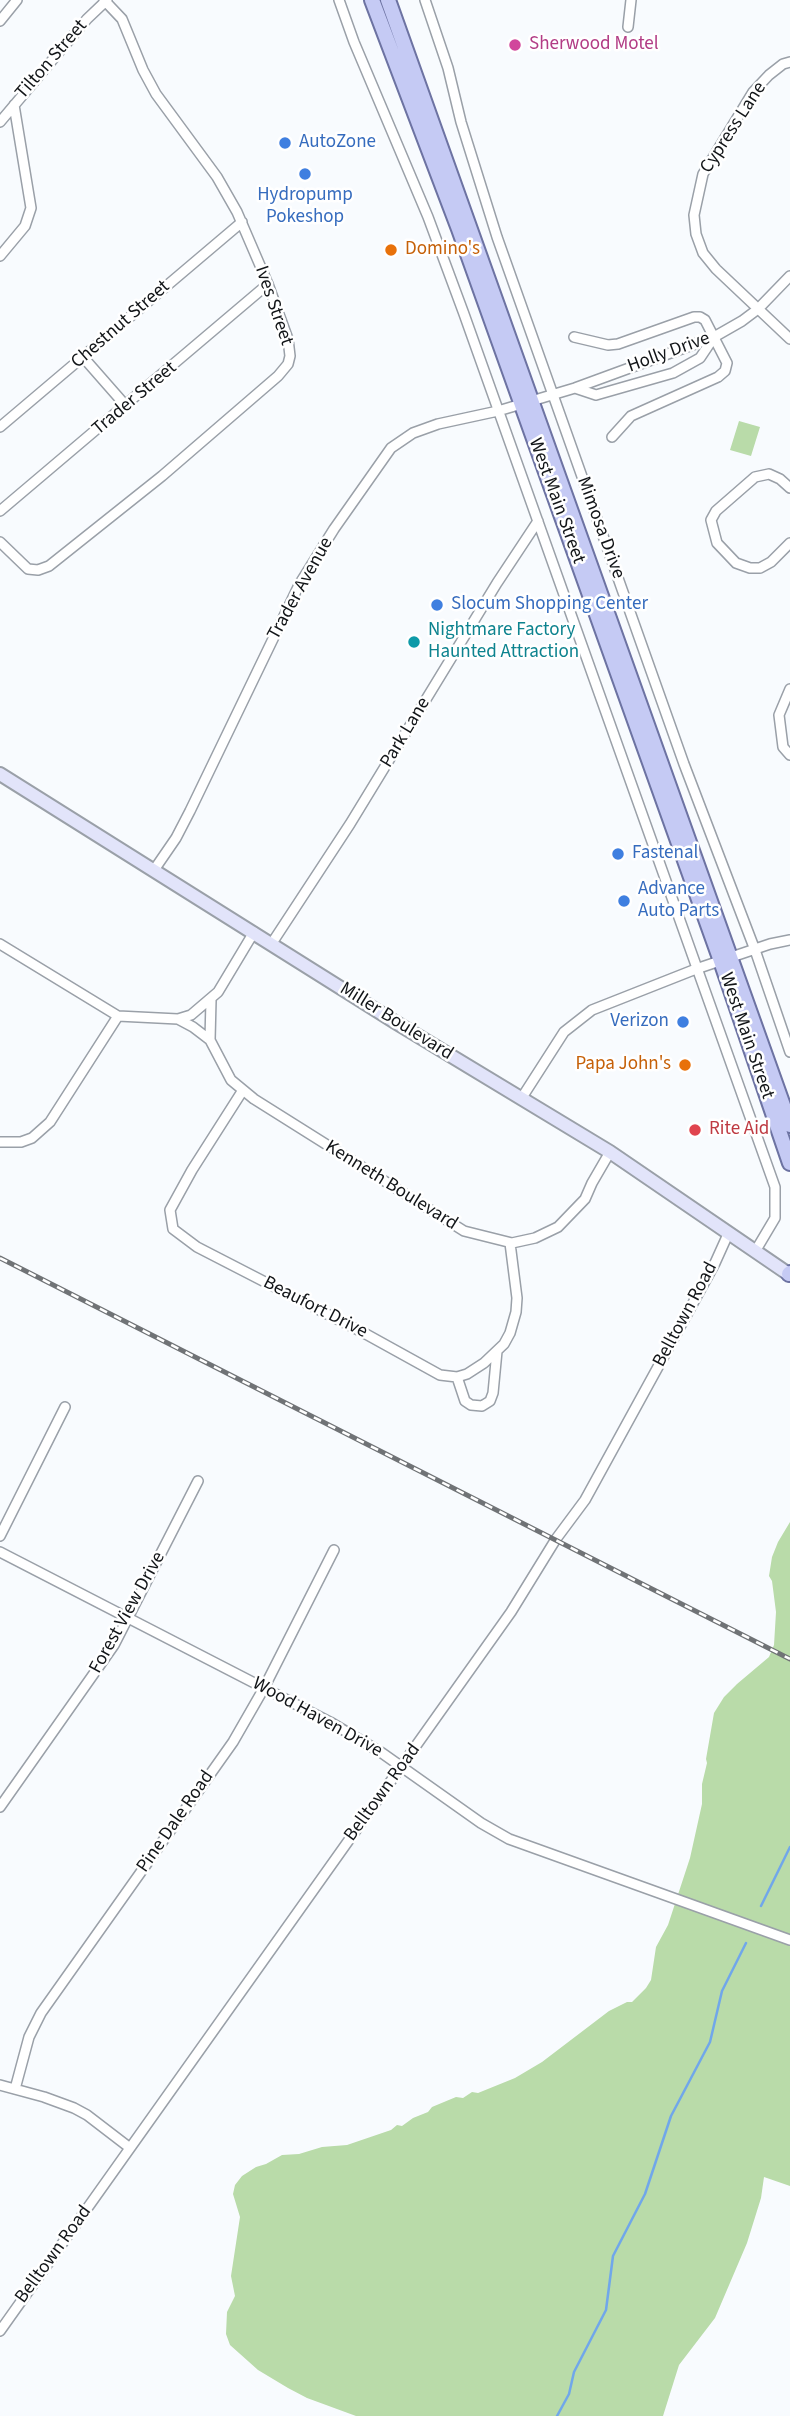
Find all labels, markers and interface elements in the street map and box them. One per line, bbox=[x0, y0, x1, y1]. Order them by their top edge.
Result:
street label: Tilton Street bbox=[11, 16, 93, 104]
place label: Sherwood Motel bbox=[529, 34, 659, 56]
marker: Sherwood Motel bbox=[507, 37, 523, 53]
street label: Cypress Lane bbox=[696, 78, 772, 178]
place label: AutoZone bbox=[299, 132, 376, 154]
marker: AutoZone bbox=[277, 135, 293, 151]
marker: Hydropump Pokeshop bbox=[297, 166, 313, 182]
place label: Hydropump Pokeshop bbox=[257, 185, 353, 229]
place label: Domino's bbox=[405, 239, 480, 261]
marker: Domino's bbox=[383, 242, 399, 258]
street label: Ives Street bbox=[249, 263, 297, 349]
street label: Chestnut Street bbox=[67, 276, 175, 374]
street label: Holly Drive bbox=[625, 328, 713, 378]
street label: Trader Street bbox=[88, 357, 182, 441]
street label: West Main Street bbox=[523, 435, 589, 567]
street label: Mimosa Drive bbox=[571, 474, 629, 582]
street label: Trader Avenue bbox=[263, 534, 339, 644]
place label: Slocum Shopping Center bbox=[451, 594, 648, 616]
marker: Slocum Shopping Center bbox=[429, 597, 445, 613]
place label: Nightmare Factory Haunted Attraction bbox=[428, 620, 579, 664]
marker: Nightmare Factory Haunted Attraction bbox=[406, 634, 422, 650]
street label: Park Lane bbox=[376, 694, 436, 772]
place label: Fastenal bbox=[632, 843, 698, 865]
marker: Fastenal bbox=[610, 846, 626, 862]
place label: Advance Auto Parts bbox=[638, 879, 719, 923]
marker: Advance Auto Parts bbox=[616, 893, 632, 909]
street label: West Main Street bbox=[714, 970, 778, 1102]
street label: Miller Boulevard bbox=[335, 978, 457, 1066]
place label: Verizon bbox=[610, 1011, 669, 1033]
marker: Verizon bbox=[675, 1014, 691, 1030]
place label: Papa John's bbox=[575, 1054, 671, 1076]
marker: Papa John's bbox=[677, 1057, 693, 1073]
place label: Rite Aid bbox=[709, 1119, 769, 1141]
marker: Rite Aid bbox=[687, 1122, 703, 1138]
street label: Kenneth Boulevard bbox=[320, 1136, 462, 1236]
street label: Belltown Road bbox=[649, 1259, 723, 1371]
street label: Beaufort Drive bbox=[259, 1272, 371, 1344]
street label: Forest View Drive bbox=[85, 1548, 171, 1678]
street label: Wood Haven Drive bbox=[248, 1673, 386, 1763]
street label: Belltown Road bbox=[340, 1740, 426, 1846]
street label: Pine Dale Road bbox=[132, 1767, 220, 1877]
street label: Belltown Road bbox=[11, 2202, 97, 2308]

